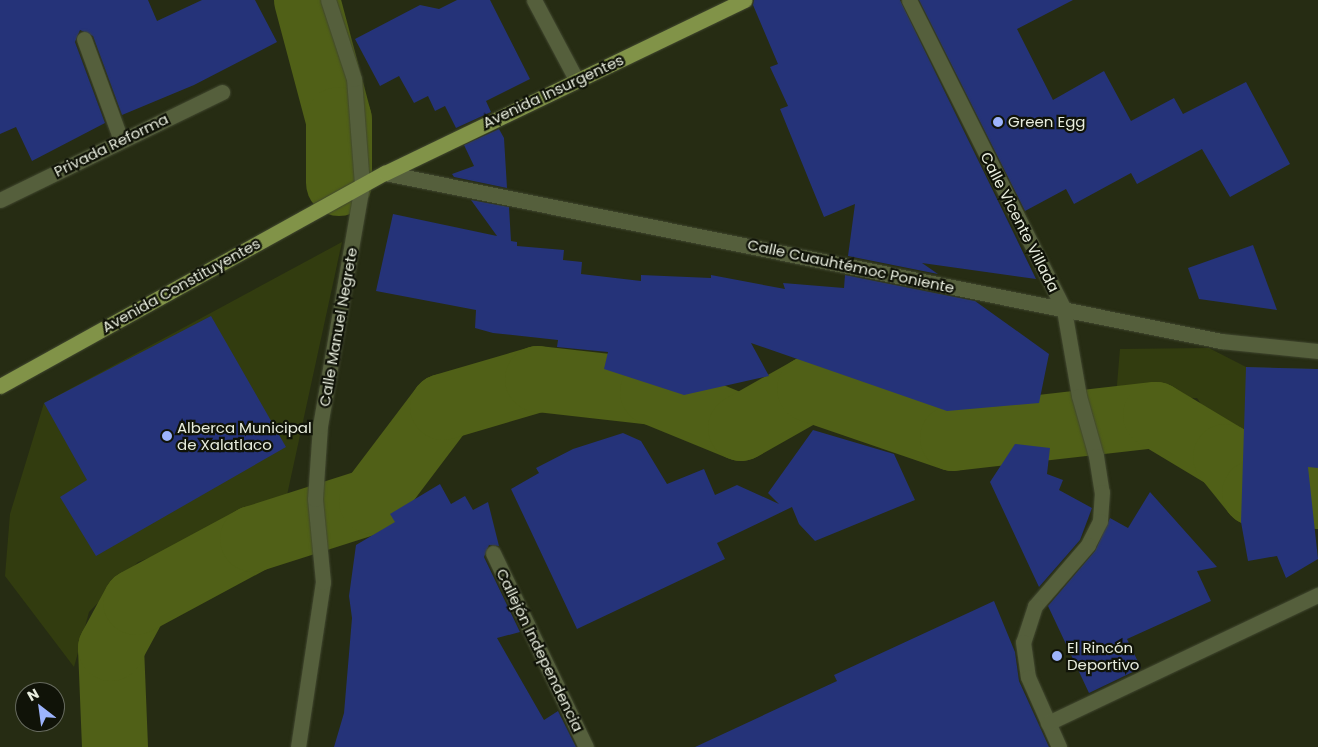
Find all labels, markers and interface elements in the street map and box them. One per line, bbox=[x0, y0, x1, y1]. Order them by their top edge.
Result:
street label: Avenida Insurgentes bbox=[480, 50, 626, 132]
street label: Privada Reforma bbox=[51, 110, 171, 180]
place label: Green Egg bbox=[1008, 113, 1085, 131]
marker: Green Egg bbox=[992, 116, 1004, 128]
street label: Calle Vicente Villada bbox=[977, 149, 1063, 295]
street label: Avenida Constituyentes bbox=[99, 234, 263, 336]
street label: Calle Cuauhtémoc Poniente bbox=[746, 235, 956, 297]
street label: Calle Manuel Negrete bbox=[315, 246, 361, 408]
place label: Alberca Municipal de Xalatlaco bbox=[177, 418, 312, 453]
marker: Alberca Municipal de Xalatlaco bbox=[161, 430, 173, 442]
street label: Callejón Independencia bbox=[493, 566, 587, 734]
place label: El Rincón Deportivo bbox=[1067, 638, 1139, 673]
marker: El Rincón Deportivo bbox=[1051, 650, 1063, 662]
north arrow bbox=[15, 682, 65, 732]
text: N bbox=[23, 684, 43, 706]

